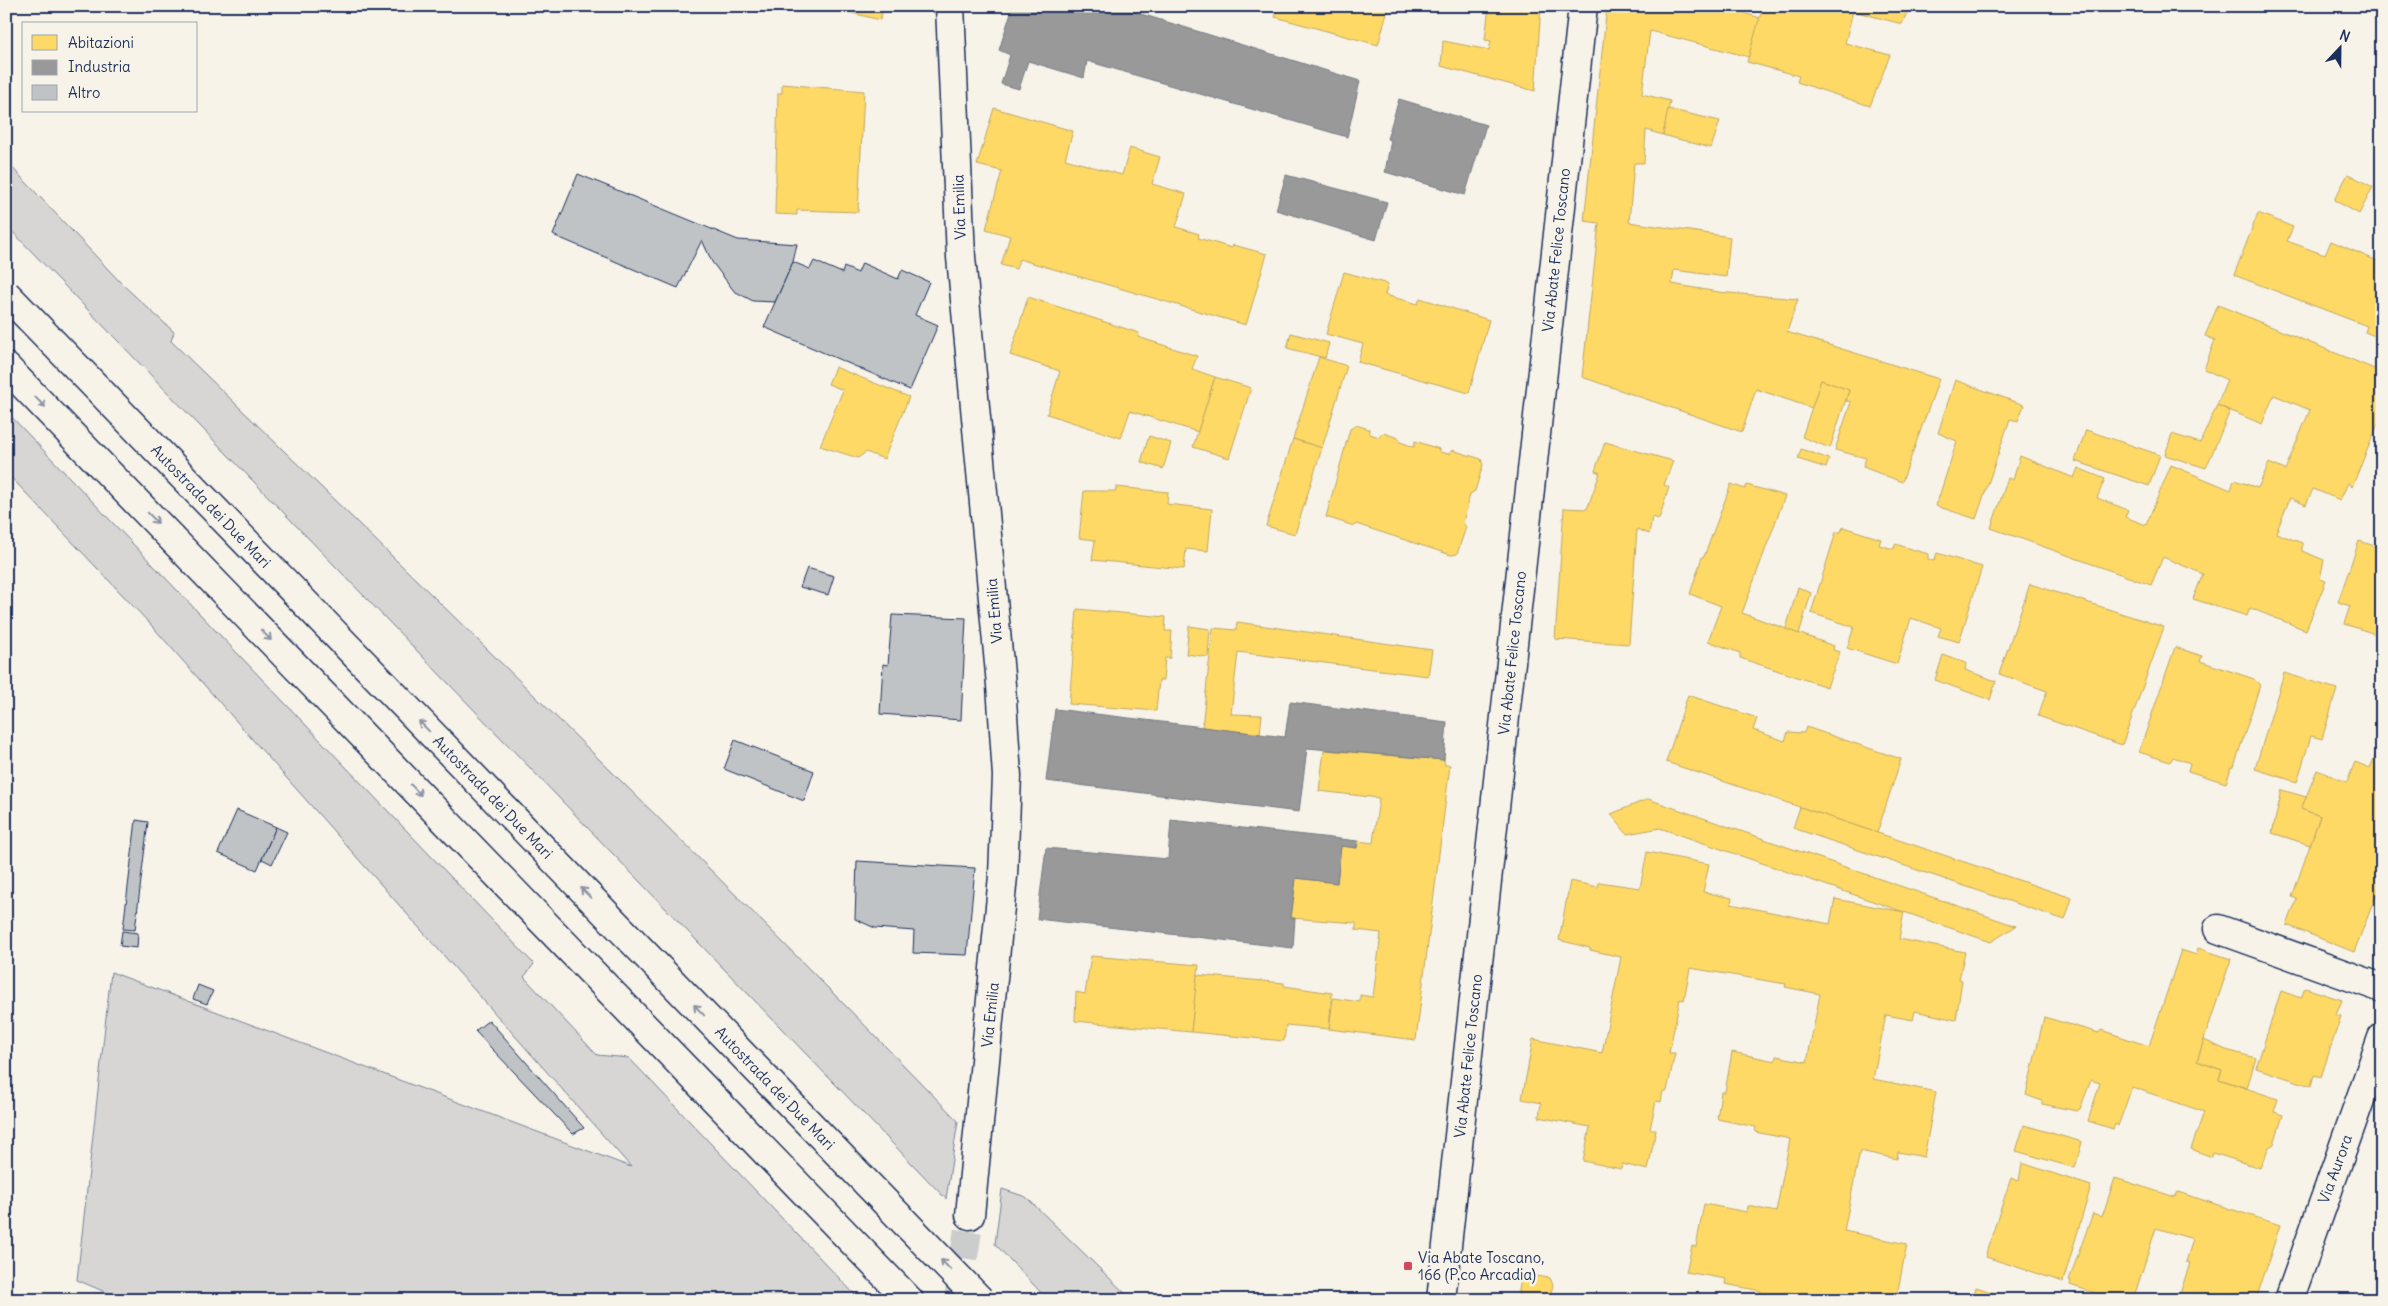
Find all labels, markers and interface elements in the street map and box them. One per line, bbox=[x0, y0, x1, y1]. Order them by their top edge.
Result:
legend bbox=[22, 22, 198, 112]
north arrow bbox=[2316, 22, 2366, 72]
text: N bbox=[2337, 26, 2353, 46]
text: Abitazioni bbox=[68, 33, 134, 52]
text: Industria bbox=[68, 57, 131, 76]
text: Altro bbox=[68, 83, 100, 102]
street label: Via Abate Felice Toscano bbox=[1538, 167, 1574, 333]
street label: Via Emilia bbox=[948, 174, 970, 240]
one-way arrow bbox=[34, 395, 46, 408]
street label: Autostrada dei Due Mari bbox=[147, 440, 275, 572]
one-way arrow bbox=[147, 512, 159, 525]
street label: Via Abate Felice Toscano bbox=[1494, 570, 1530, 736]
street label: Via Emilia bbox=[982, 577, 1006, 644]
one-way arrow bbox=[260, 629, 272, 642]
one-way arrow bbox=[418, 720, 430, 732]
street label: Autostrada dei Due Mari bbox=[429, 731, 557, 863]
one-way arrow bbox=[409, 784, 422, 796]
one-way arrow bbox=[580, 887, 592, 899]
street label: Via Abate Felice Toscano bbox=[1450, 973, 1486, 1139]
street label: Via Emilia bbox=[977, 981, 1003, 1049]
one-way arrow bbox=[693, 1003, 705, 1016]
street label: Autostrada dei Due Mari bbox=[711, 1022, 839, 1154]
street label: Via Aurora bbox=[2314, 1131, 2356, 1206]
place label: Via Abate Toscano, 166 (P.co Arcadia) bbox=[1418, 1248, 1544, 1284]
one-way arrow bbox=[940, 1258, 952, 1271]
marker: Via Abate Toscano, 166 (P.co Arcadia) bbox=[1402, 1260, 1414, 1272]

